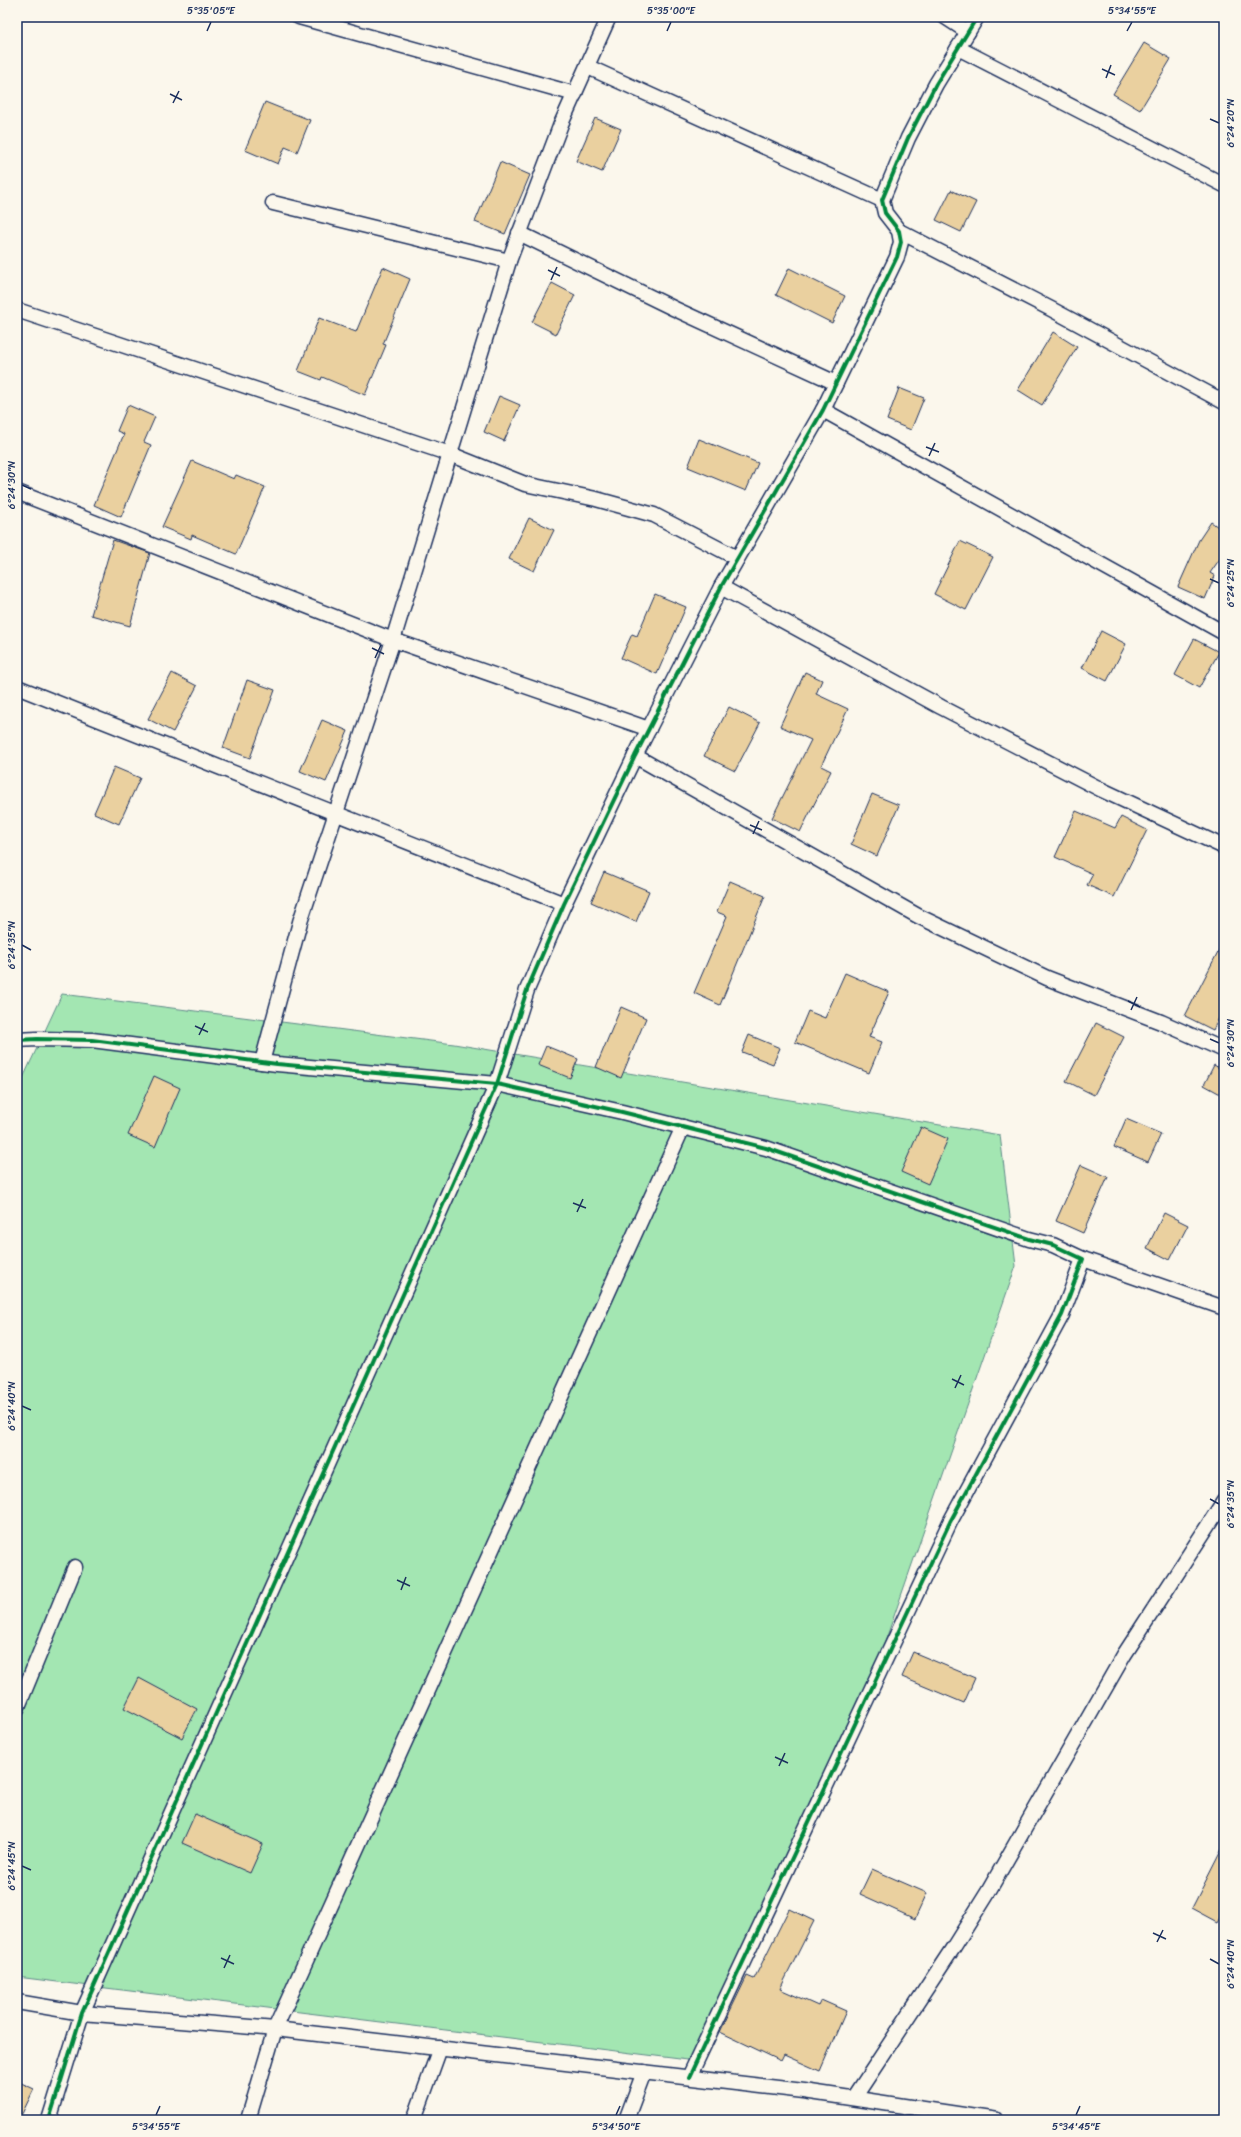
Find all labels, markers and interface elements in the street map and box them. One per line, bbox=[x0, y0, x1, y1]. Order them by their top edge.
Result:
text: 5°35'05"E bbox=[187, 2, 236, 20]
text: 5°35'00"E bbox=[647, 2, 696, 20]
text: 5°34'55"E bbox=[1108, 2, 1157, 20]
text: 6°24'20"N bbox=[1222, 98, 1240, 147]
text: 6°24'30"N bbox=[3, 461, 21, 509]
text: 6°24'25"N bbox=[1222, 559, 1240, 607]
text: 6°24'35"N bbox=[3, 921, 21, 969]
text: 6°24'30"N bbox=[1222, 1019, 1240, 1067]
text: 6°24'40"N bbox=[3, 1381, 21, 1431]
text: 6°24'35"N bbox=[1222, 1480, 1240, 1528]
text: 6°24'45"N bbox=[3, 1841, 21, 1891]
text: 6°24'40"N bbox=[1222, 1939, 1240, 1989]
text: 5°34'55"E bbox=[132, 2118, 181, 2136]
text: 5°34'50"E bbox=[592, 2118, 641, 2136]
text: 5°34'45"E bbox=[1052, 2118, 1101, 2136]

